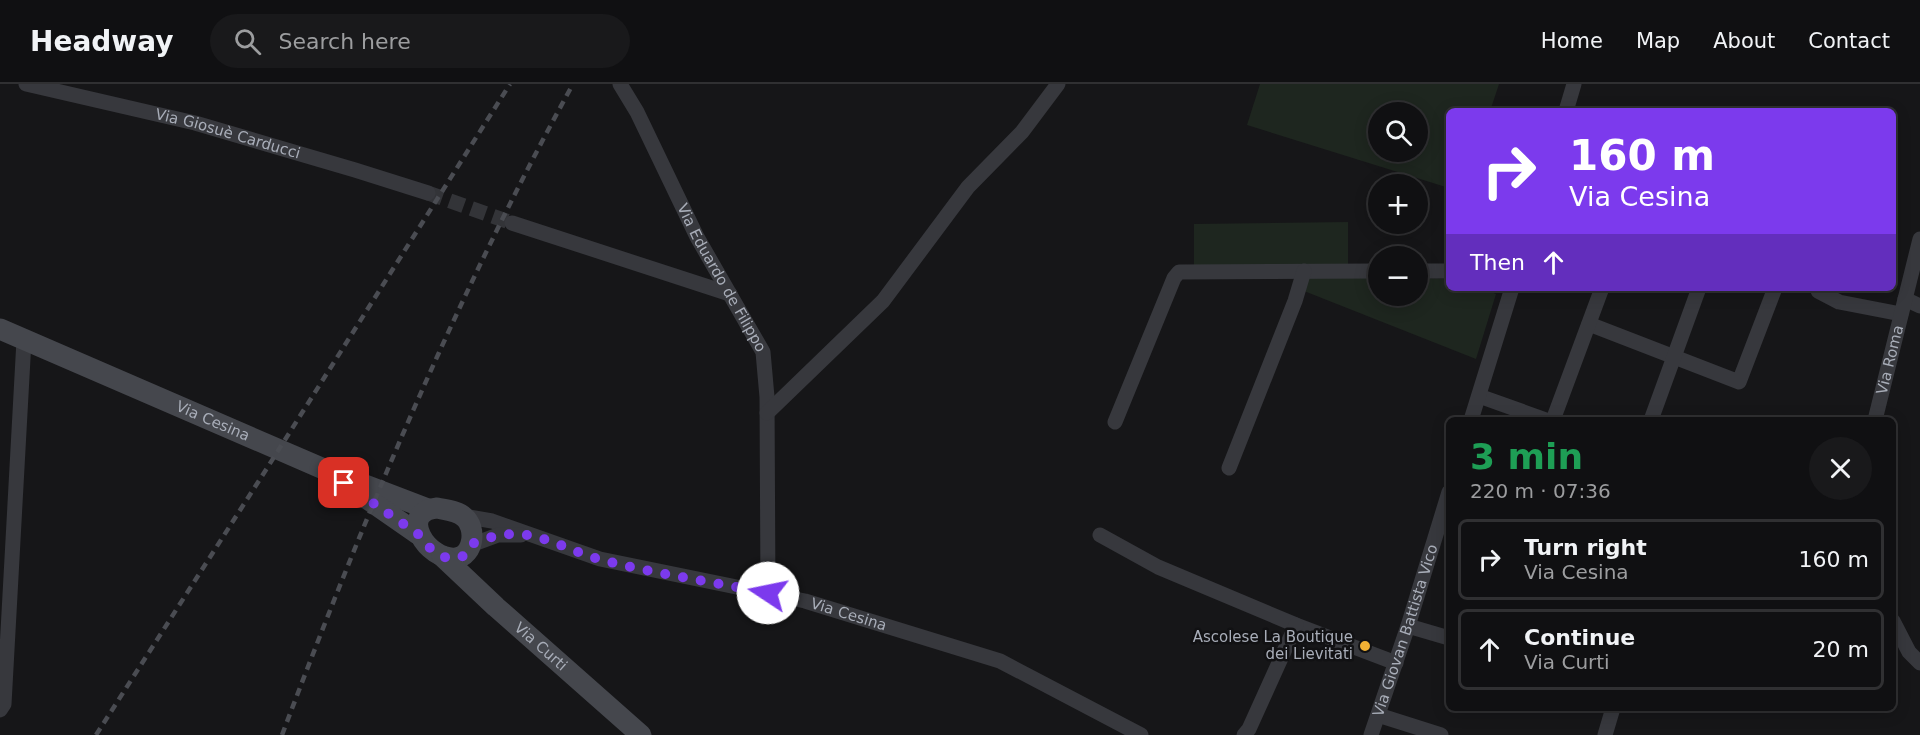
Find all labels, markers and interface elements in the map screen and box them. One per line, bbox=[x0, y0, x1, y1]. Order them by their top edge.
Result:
search box bbox=[210, 14, 630, 68]
text: Headway bbox=[30, 25, 174, 58]
icon: search bbox=[231, 25, 264, 58]
text: Search here bbox=[279, 29, 411, 54]
text: Home bbox=[1541, 29, 1603, 53]
text: Map bbox=[1636, 29, 1680, 53]
text: About bbox=[1713, 29, 1775, 53]
text: Contact bbox=[1808, 29, 1890, 53]
map controls bbox=[1368, 102, 1428, 306]
button: search bbox=[1368, 102, 1428, 162]
street label: Via Giosuè Carducci bbox=[154, 105, 303, 162]
text: 160 m bbox=[1569, 131, 1715, 180]
icon: right bbox=[1470, 132, 1548, 210]
button: + bbox=[1368, 174, 1428, 234]
text: Via Cesina bbox=[1569, 181, 1710, 212]
street label: Via Eduardo de Filippo bbox=[673, 201, 770, 355]
button: − bbox=[1368, 246, 1428, 306]
icon: ahead bbox=[1537, 246, 1570, 279]
text: Then bbox=[1470, 250, 1525, 275]
street label: Via Roma bbox=[1873, 323, 1907, 396]
street label: Via Cesina bbox=[173, 397, 253, 445]
text: 3 min bbox=[1470, 436, 1583, 477]
button: close bbox=[1809, 437, 1872, 500]
pin bbox=[318, 457, 369, 508]
icon: arrive bbox=[327, 466, 360, 499]
text: 220 m · 07:36 bbox=[1470, 479, 1611, 503]
text: Turn right bbox=[1524, 535, 1647, 560]
street label: Via Giovan Battista Vico bbox=[1369, 542, 1441, 719]
icon: right bbox=[1473, 543, 1506, 576]
text: 160 m bbox=[1799, 547, 1869, 572]
text: Via Cesina bbox=[1524, 560, 1629, 584]
position arrow bbox=[736, 561, 800, 625]
street label: Via Cesina bbox=[809, 594, 889, 635]
street label: Via Curti bbox=[511, 618, 571, 675]
text: Continue bbox=[1524, 625, 1635, 650]
place label: Ascolese La Boutique dei Lievitati bbox=[1193, 628, 1353, 663]
icon: ahead bbox=[1473, 633, 1506, 666]
text: 20 m bbox=[1813, 637, 1869, 662]
marker: Ascolese La Boutique dei Lievitati bbox=[1358, 639, 1372, 653]
text: Via Curti bbox=[1524, 650, 1610, 674]

